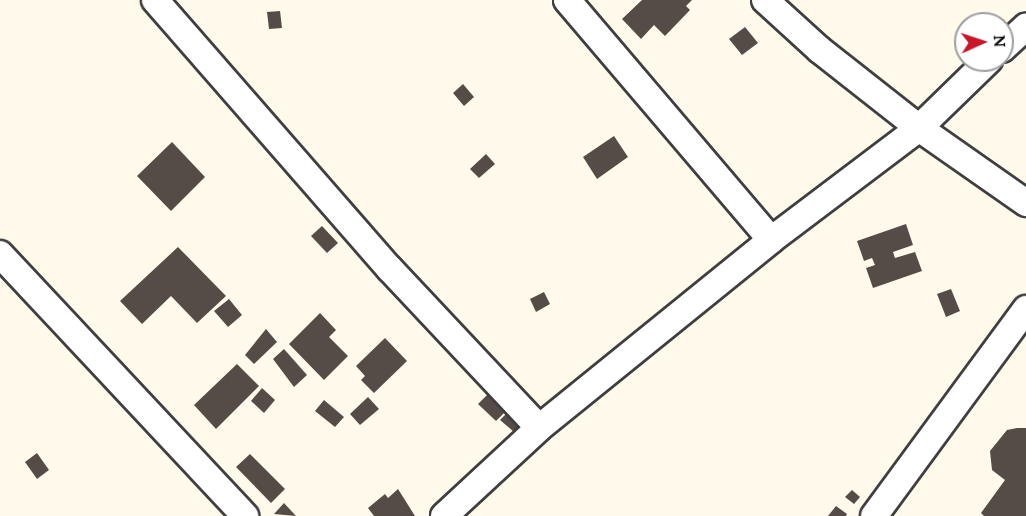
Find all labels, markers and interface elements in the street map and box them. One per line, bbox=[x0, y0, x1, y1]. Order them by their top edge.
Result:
north arrow bbox=[954, 12, 1014, 72]
text: N bbox=[990, 34, 1010, 48]

